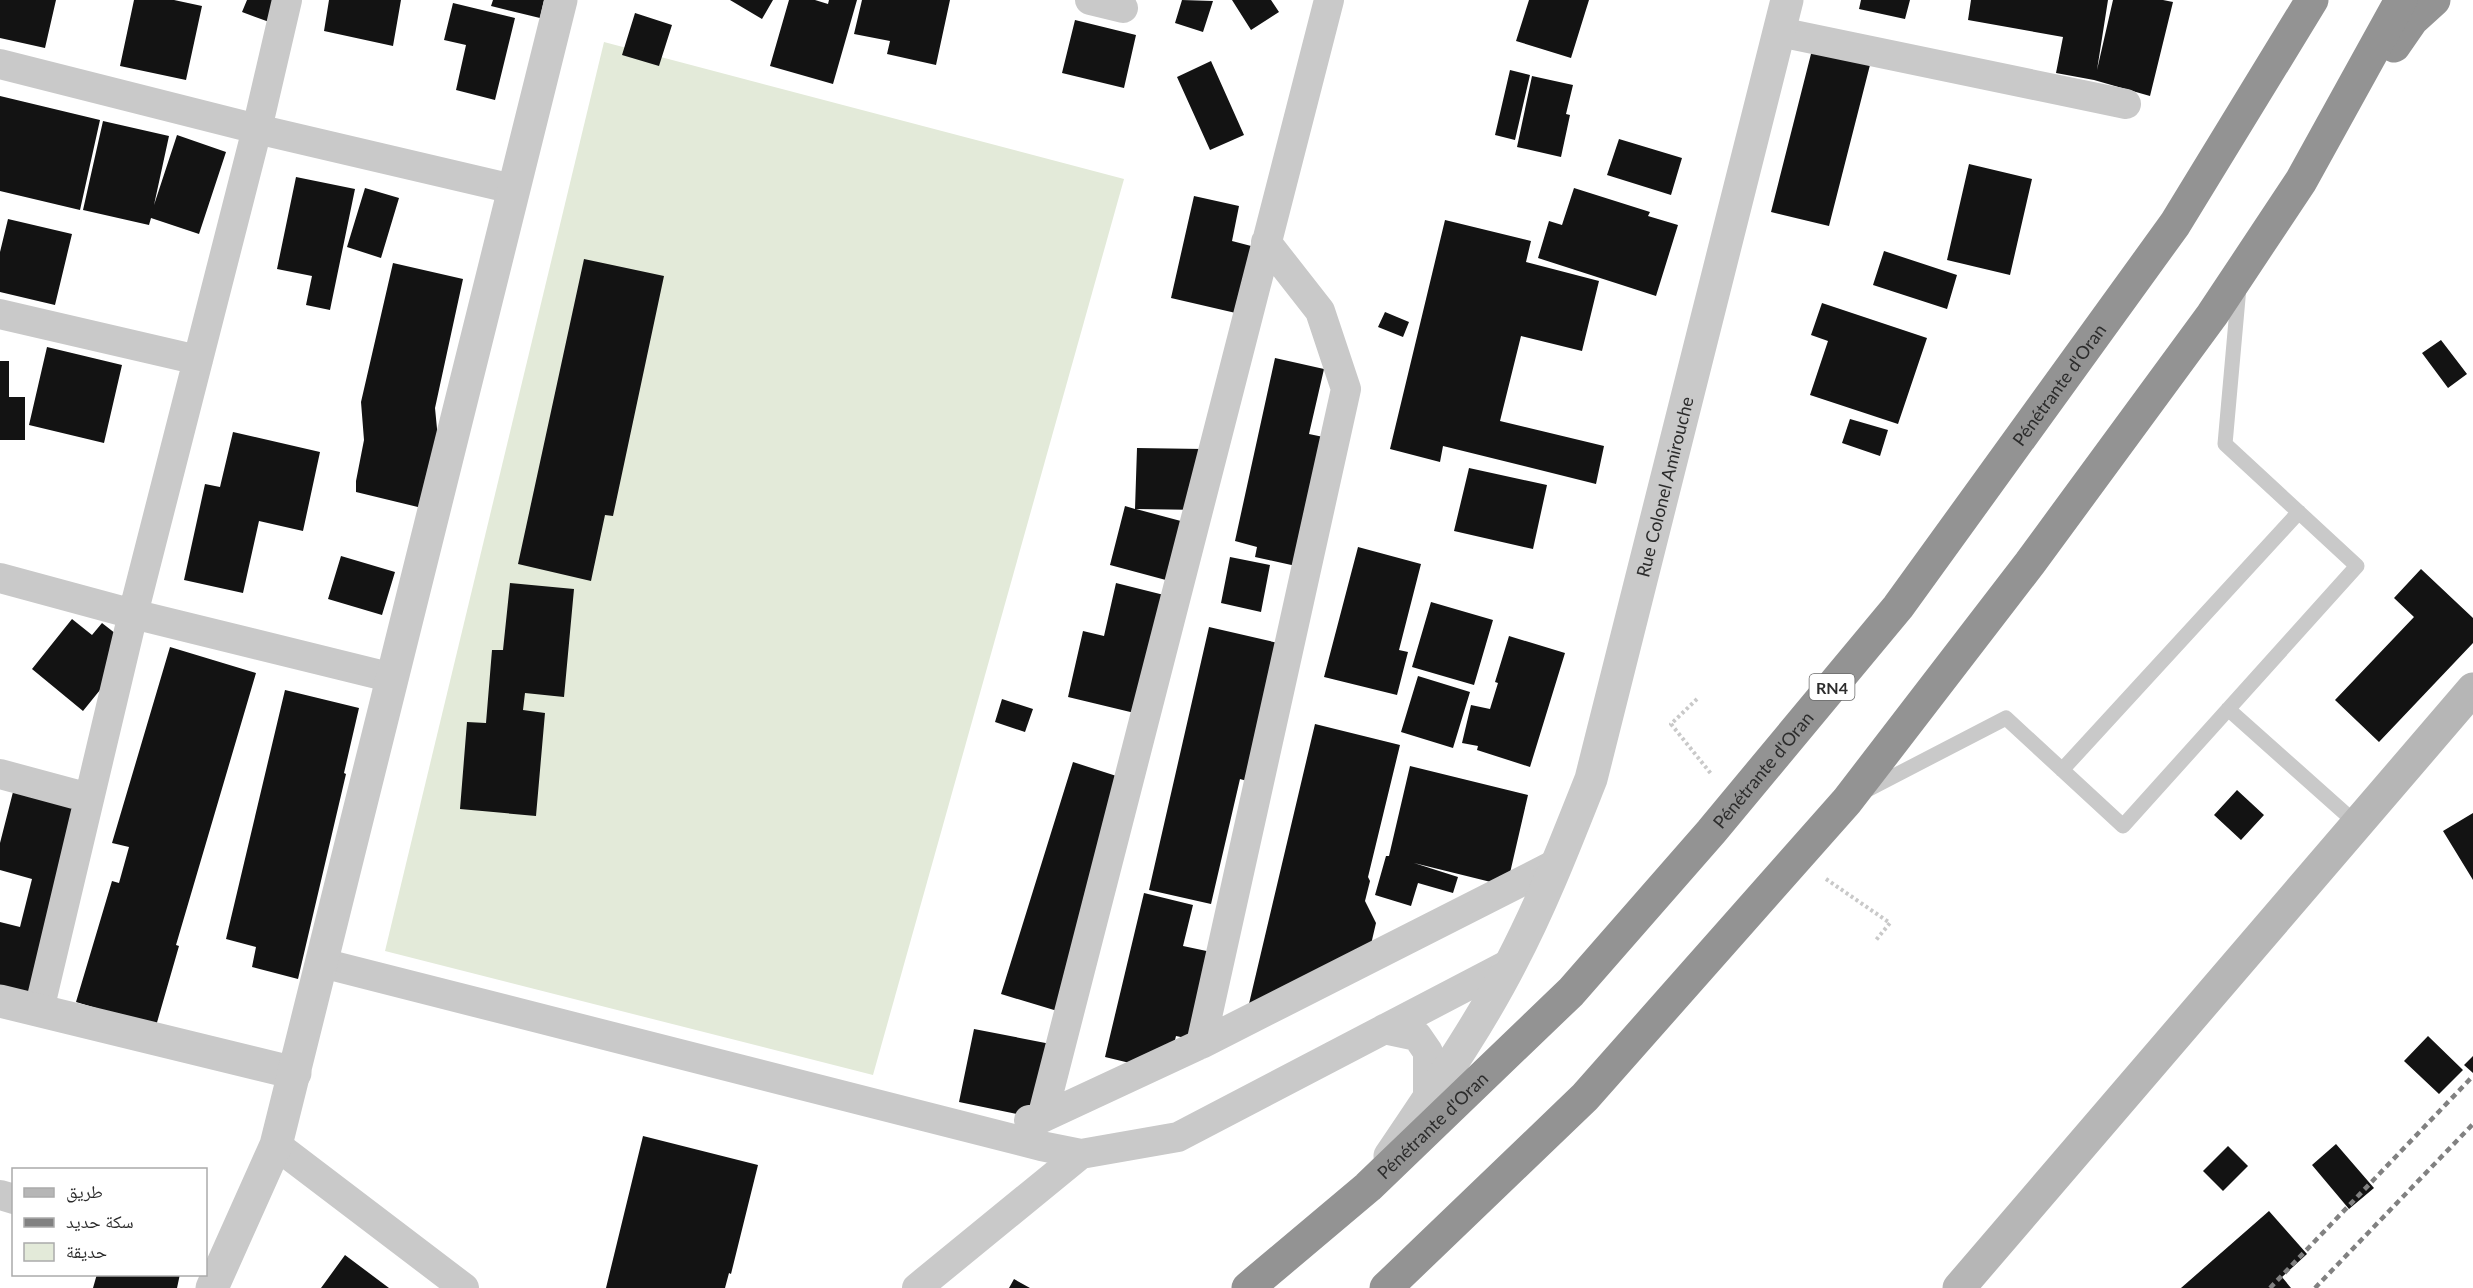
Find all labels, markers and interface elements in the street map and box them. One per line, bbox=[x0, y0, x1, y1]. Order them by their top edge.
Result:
street label: Pénétrante d'Oran bbox=[2007, 319, 2110, 450]
street label: Rue Colonel Amirouche bbox=[1631, 394, 1698, 579]
road number: RN4 bbox=[1810, 674, 1854, 700]
street label: Pénétrante d'Oran bbox=[1708, 707, 1818, 832]
street label: Pénétrante d'Oran bbox=[1372, 1067, 1492, 1183]
legend bbox=[12, 1168, 207, 1276]
text: طريق bbox=[66, 1180, 103, 1203]
text: سكة حديد bbox=[66, 1210, 134, 1232]
text: حديقة bbox=[66, 1240, 107, 1262]

